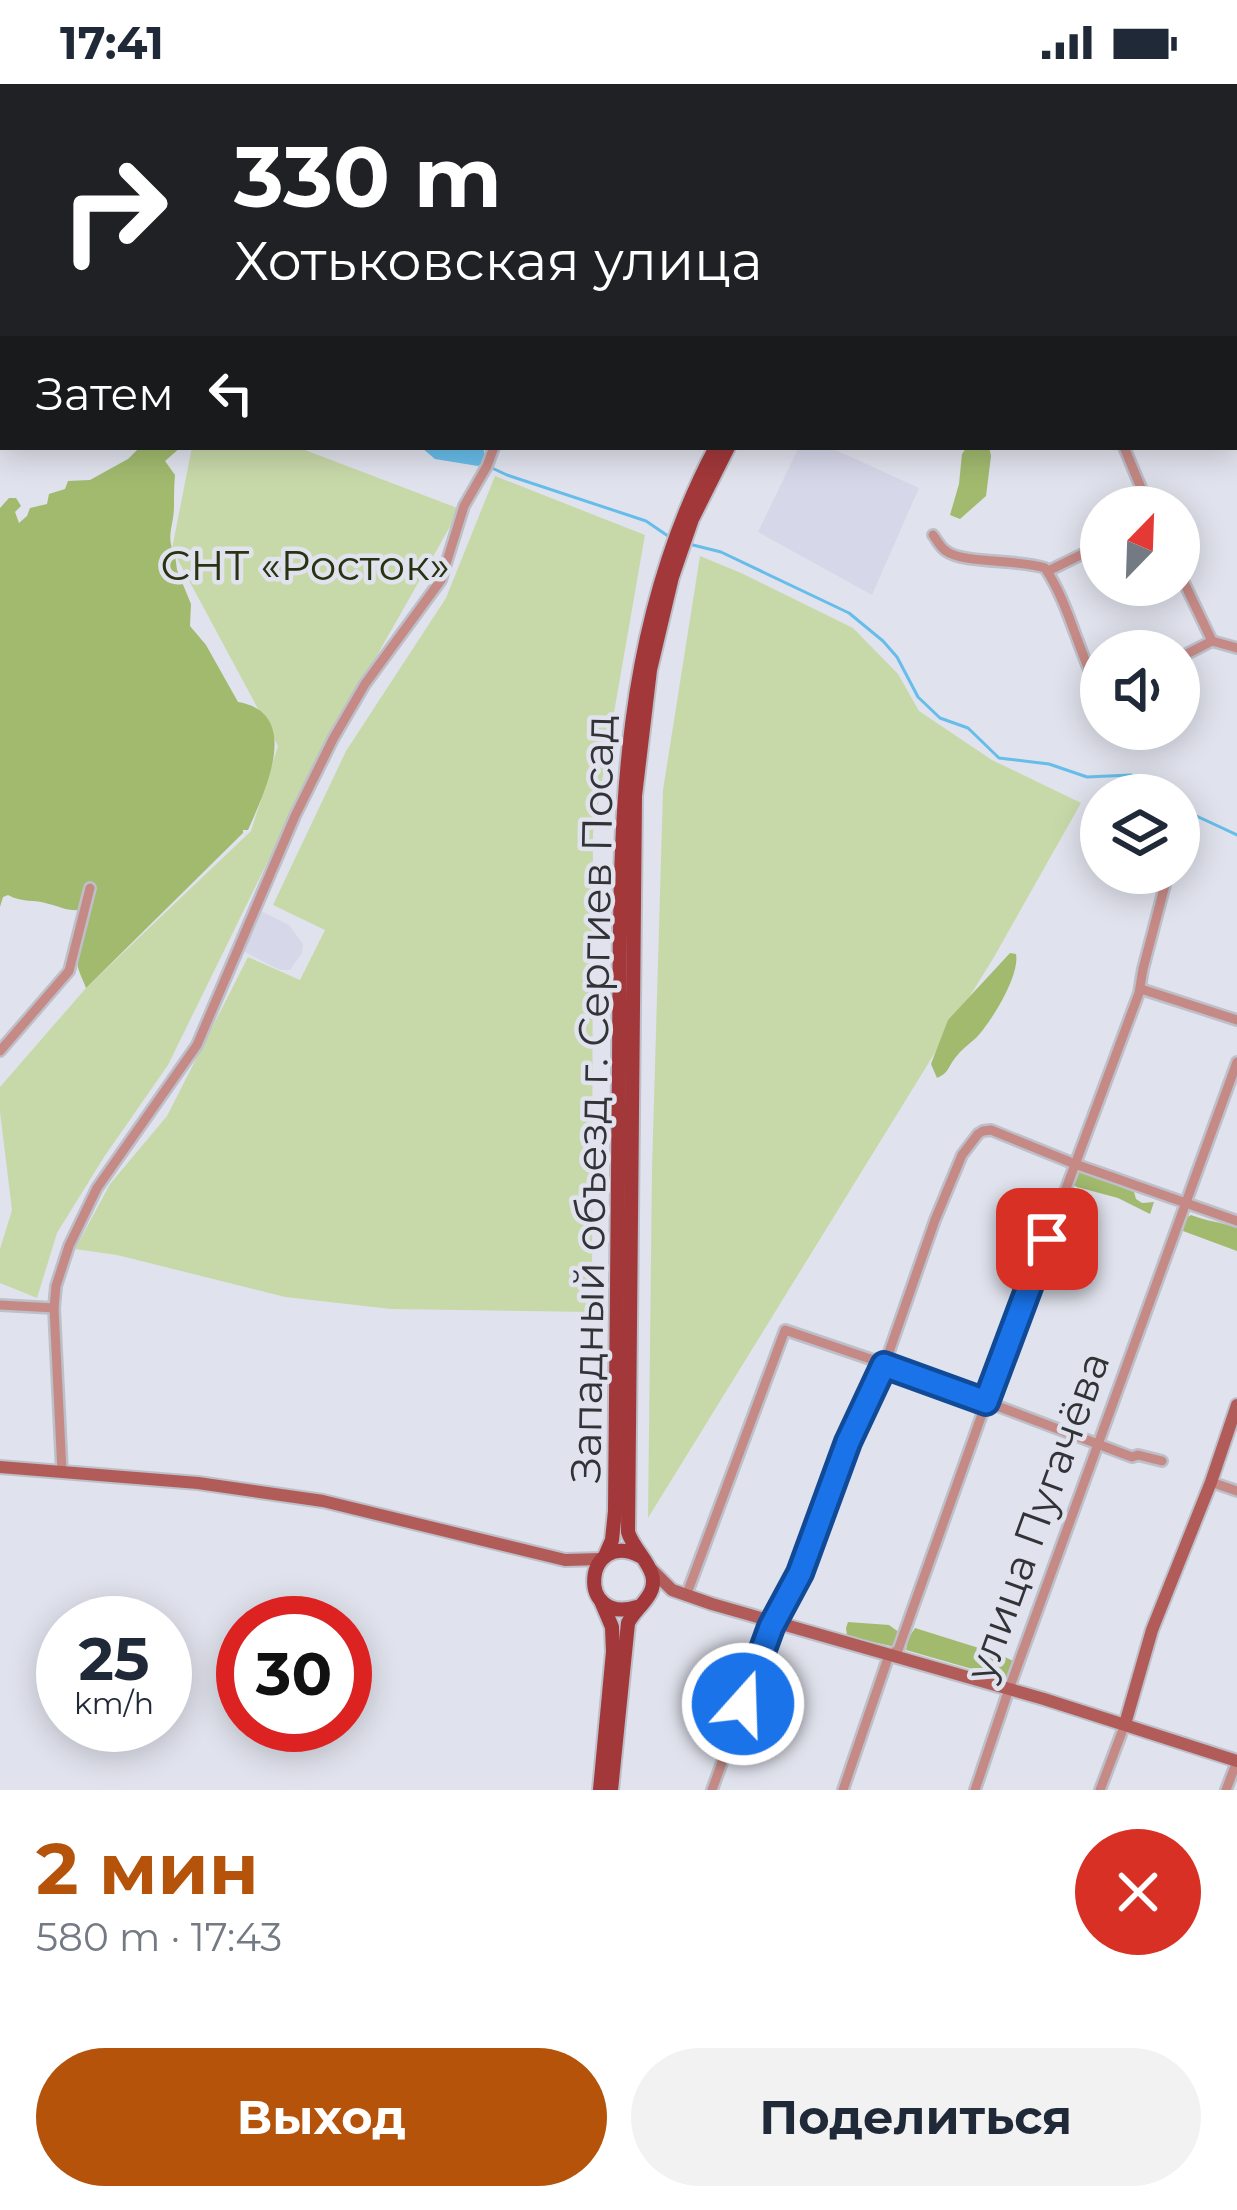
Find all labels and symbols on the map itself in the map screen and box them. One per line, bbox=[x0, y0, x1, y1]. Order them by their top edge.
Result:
north arrow bbox=[1080, 486, 1200, 606]
park label: СНТ «Росток» bbox=[160, 539, 450, 591]
street label: Западный объезд г. Сергиев Посад bbox=[559, 714, 625, 1484]
pin bbox=[996, 1188, 1098, 1290]
street label: улица Пугачёва bbox=[953, 1345, 1121, 1688]
speed limit sign: 30 bbox=[216, 1596, 372, 1752]
position arrow bbox=[680, 1641, 806, 1767]

